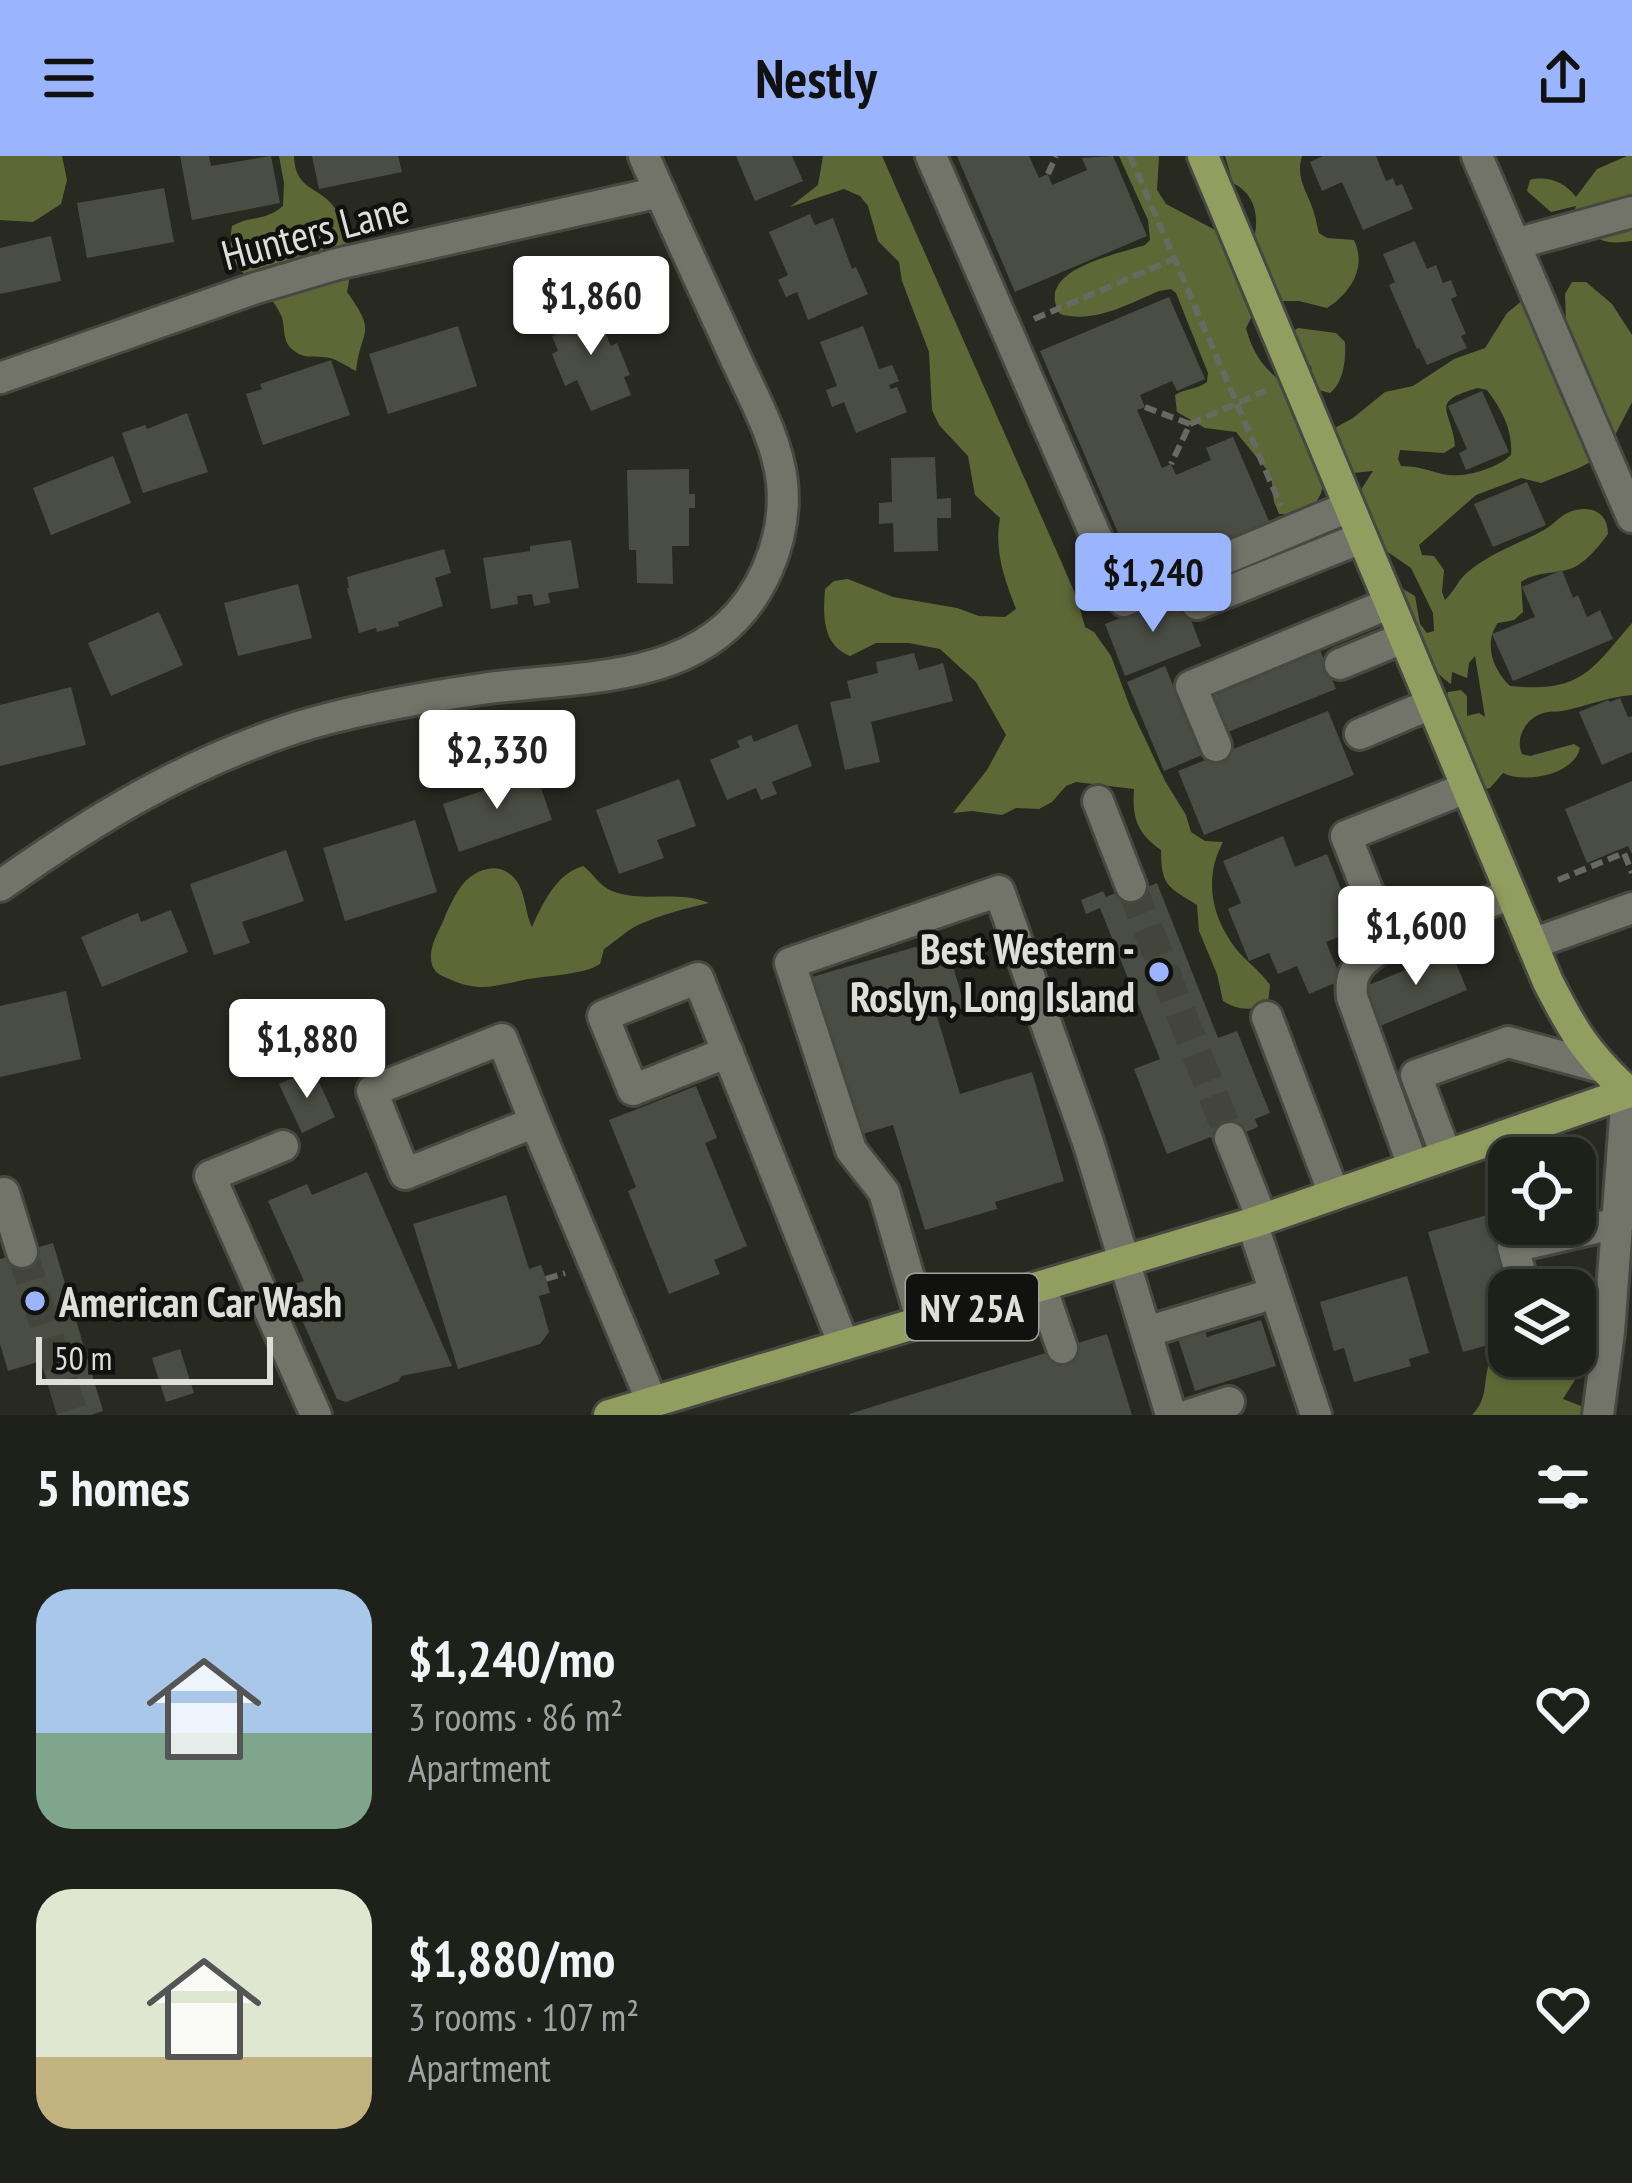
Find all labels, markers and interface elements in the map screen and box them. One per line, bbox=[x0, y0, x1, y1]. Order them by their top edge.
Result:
text: Nestly bbox=[755, 43, 877, 113]
icon: menu bbox=[36, 45, 102, 111]
icon: share bbox=[1530, 45, 1596, 111]
street label: Hunters Lane bbox=[215, 180, 415, 282]
pin: $1,860 bbox=[493, 256, 689, 358]
text: $1,860 bbox=[540, 269, 642, 320]
pin: $1,240 bbox=[1055, 533, 1251, 635]
text: $1,240 bbox=[1102, 546, 1204, 597]
pin: $2,330 bbox=[399, 710, 595, 812]
text: $2,330 bbox=[446, 723, 548, 774]
pin: $1,600 bbox=[1318, 886, 1514, 988]
text: $1,600 bbox=[1365, 899, 1467, 950]
place label: Best Western - Roslyn, Long Island bbox=[850, 921, 1135, 1024]
marker: Best Western - Roslyn, Long Island bbox=[1146, 959, 1172, 985]
pin: $1,880 bbox=[209, 999, 405, 1101]
text: $1,880 bbox=[256, 1012, 358, 1063]
map controls bbox=[1488, 1137, 1596, 1377]
button: locate bbox=[1488, 1137, 1596, 1245]
button: layers bbox=[1488, 1269, 1596, 1377]
place label: American Car Wash bbox=[58, 1274, 342, 1329]
road number: NY 25A bbox=[906, 1274, 1038, 1340]
marker: American Car Wash bbox=[22, 1288, 48, 1314]
scale bar bbox=[36, 1331, 273, 1384]
text: 50 m bbox=[54, 1336, 112, 1379]
text: 5 homes bbox=[36, 1454, 190, 1520]
icon: filters bbox=[1530, 1454, 1596, 1520]
text: $1,240/mo bbox=[408, 1625, 615, 1691]
icon: home bbox=[132, 1637, 276, 1781]
icon: heart bbox=[1530, 1676, 1596, 1742]
text: 3 rooms · 86 m² bbox=[408, 1691, 623, 1742]
text: Apartment bbox=[408, 1742, 551, 1793]
text: $1,880/mo bbox=[408, 1925, 615, 1991]
icon: home bbox=[132, 1937, 276, 2081]
icon: heart bbox=[1530, 1976, 1596, 2042]
text: 3 rooms · 107 m² bbox=[408, 1991, 639, 2042]
text: Apartment bbox=[408, 2042, 551, 2093]

